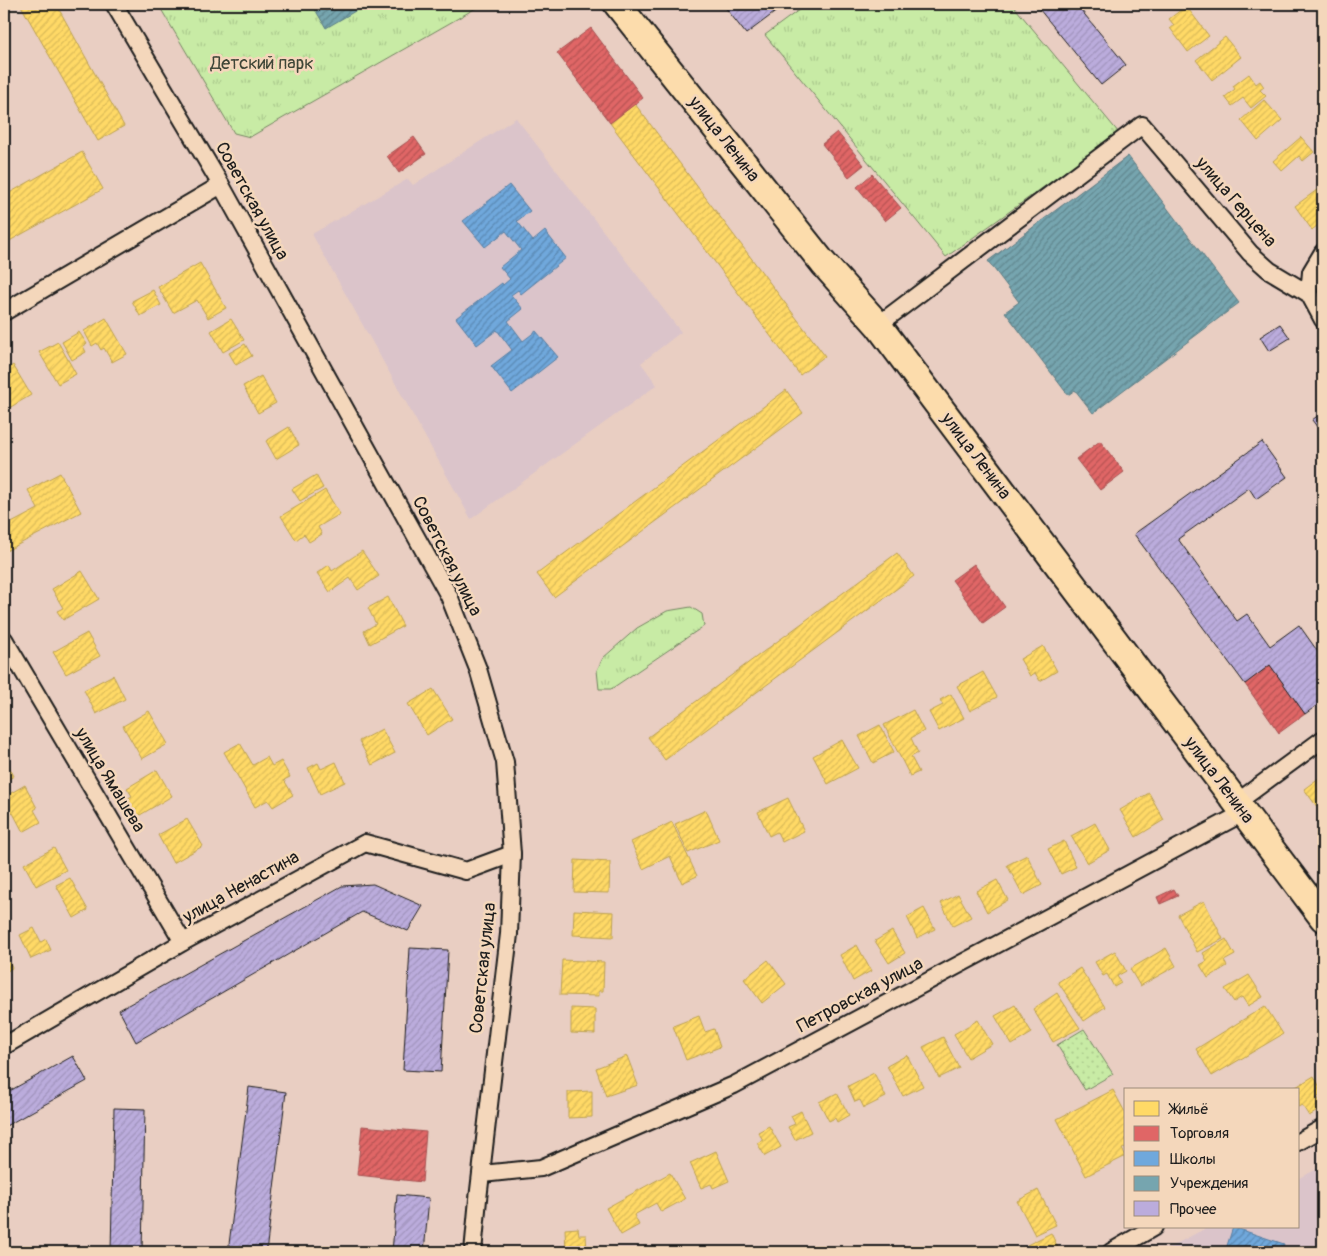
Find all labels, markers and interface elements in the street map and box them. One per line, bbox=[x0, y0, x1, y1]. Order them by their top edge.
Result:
park label: Детский парк bbox=[210, 52, 314, 75]
street label: улица Ленина bbox=[683, 91, 765, 187]
street label: Советская улица bbox=[210, 138, 294, 264]
street label: улица Герцена bbox=[1190, 151, 1281, 252]
street label: улица Ленина bbox=[935, 407, 1016, 504]
street label: Советская улица bbox=[407, 492, 487, 620]
street label: улица Ямашева bbox=[69, 723, 150, 837]
street label: улица Ленина bbox=[1178, 731, 1259, 828]
street label: улица Ненастина bbox=[178, 846, 303, 929]
street label: Советская улица bbox=[465, 901, 501, 1035]
street label: Петровская улица bbox=[793, 952, 927, 1038]
legend bbox=[1124, 1088, 1300, 1228]
text: Жильё bbox=[1168, 1100, 1209, 1119]
text: Торговля bbox=[1170, 1124, 1229, 1143]
text: Школы bbox=[1170, 1150, 1216, 1169]
text: Учреждения bbox=[1170, 1174, 1248, 1193]
text: Прочее bbox=[1170, 1200, 1217, 1219]

